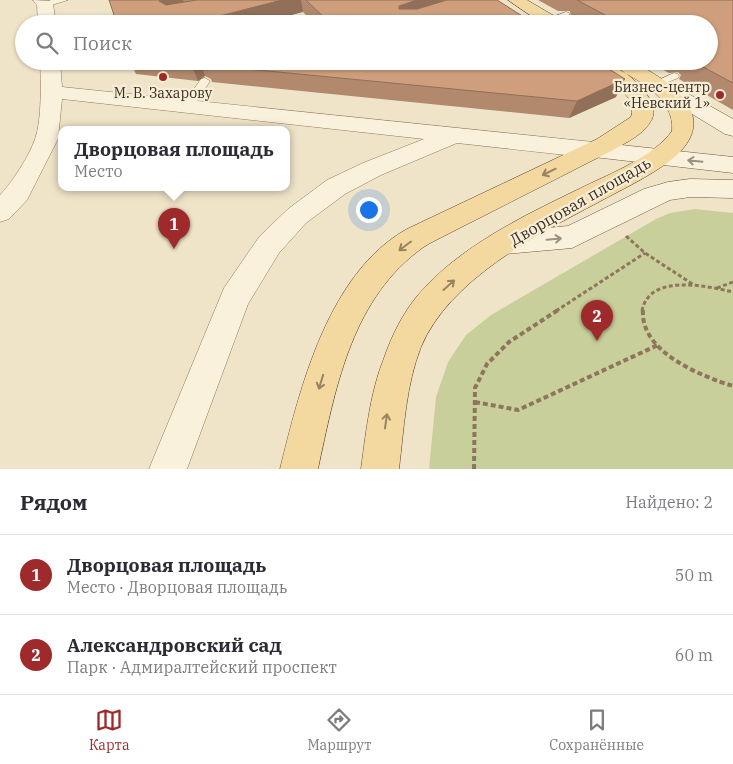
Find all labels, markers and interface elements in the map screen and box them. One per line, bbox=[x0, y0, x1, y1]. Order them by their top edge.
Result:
search box bbox=[15, 15, 718, 70]
icon: search bbox=[33, 29, 61, 57]
text: Поиск bbox=[73, 31, 132, 55]
marker: М. В. Захарову bbox=[157, 71, 169, 83]
place label: Бизнес-центр «Невский 1» bbox=[614, 78, 710, 112]
place label: М. В. Захарову bbox=[114, 84, 213, 102]
marker: Бизнес-центр «Невский 1» bbox=[714, 89, 726, 101]
popup bbox=[58, 126, 290, 191]
text: Дворцовая площадь bbox=[74, 137, 274, 161]
street label: Дворцовая площадь bbox=[506, 152, 654, 250]
one-way arrow bbox=[687, 156, 703, 166]
text: Место bbox=[74, 161, 123, 181]
one-way arrow bbox=[542, 167, 557, 177]
your location bbox=[356, 197, 382, 223]
pin: 1 bbox=[158, 208, 190, 249]
one-way arrow bbox=[546, 234, 562, 244]
one-way arrow bbox=[398, 241, 412, 251]
one-way arrow bbox=[442, 280, 455, 291]
pin: 2 bbox=[581, 300, 613, 341]
one-way arrow bbox=[316, 373, 325, 389]
one-way arrow bbox=[381, 413, 391, 429]
text: Рядом bbox=[20, 488, 88, 516]
text: Найдено: 2 bbox=[625, 492, 713, 512]
text: Дворцовая площадь bbox=[67, 553, 266, 577]
text: 1 bbox=[31, 565, 41, 585]
text: 50 m bbox=[675, 565, 713, 585]
text: Место · Дворцовая площадь bbox=[67, 577, 288, 597]
text: Александровский сад bbox=[67, 633, 282, 657]
text: 2 bbox=[31, 645, 41, 665]
text: 60 m bbox=[675, 645, 713, 665]
text: Парк · Адмиралтейский проспект bbox=[67, 657, 337, 677]
tab: Карта bbox=[89, 706, 130, 754]
tab: Маршрут bbox=[307, 706, 371, 754]
tab: Сохранённые bbox=[549, 706, 644, 754]

